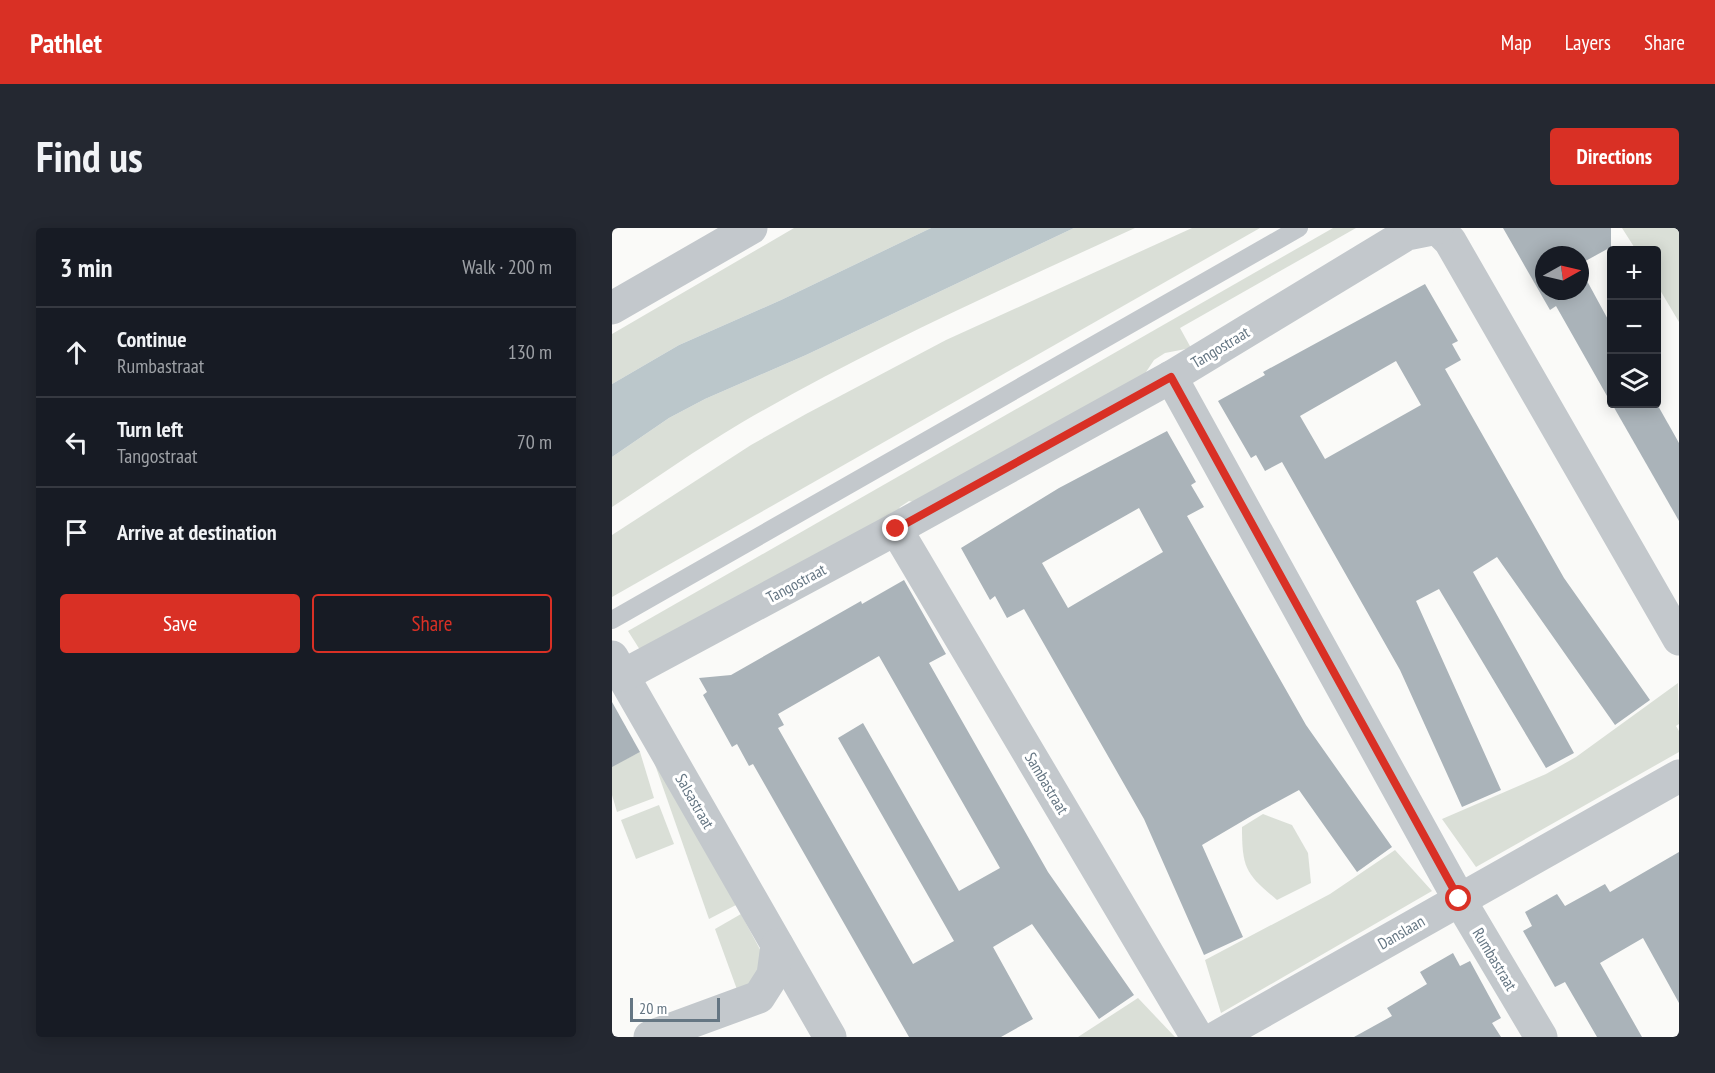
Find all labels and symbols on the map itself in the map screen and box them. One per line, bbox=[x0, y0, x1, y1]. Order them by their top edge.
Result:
north arrow bbox=[1535, 246, 1589, 300]
street label: Tangostraat bbox=[1187, 322, 1253, 372]
route end bbox=[882, 515, 908, 541]
street label: Tangostraat bbox=[763, 559, 830, 607]
street label: Sambastraat bbox=[1021, 749, 1073, 818]
street label: Salsastraat bbox=[671, 770, 719, 833]
route start bbox=[1445, 885, 1471, 911]
street label: Danslaan bbox=[1374, 911, 1428, 953]
street label: Rumbastraat bbox=[1468, 924, 1522, 995]
scale bar bbox=[630, 995, 720, 1022]

